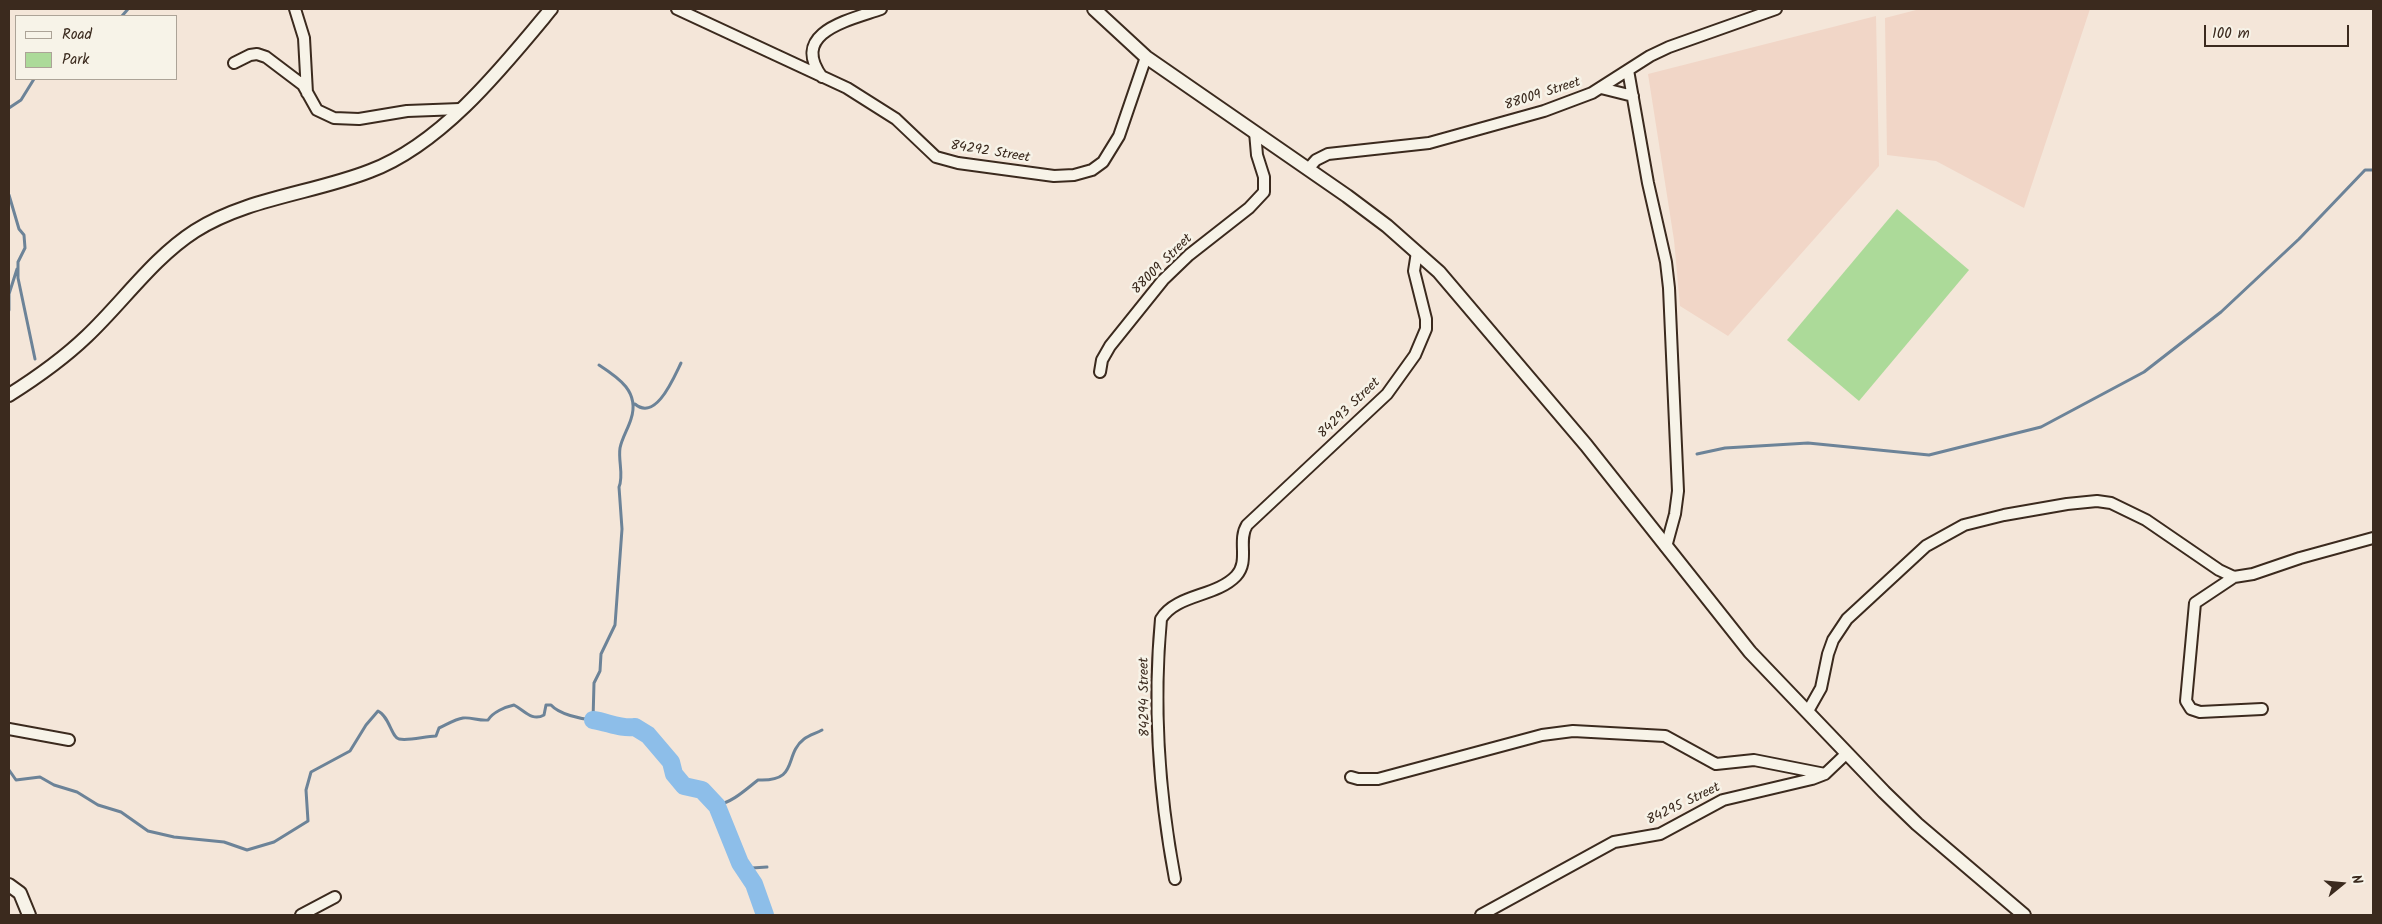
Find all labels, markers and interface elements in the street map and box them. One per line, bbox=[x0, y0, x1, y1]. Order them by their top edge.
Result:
legend bbox=[15, 15, 178, 80]
scale bar bbox=[2207, 15, 2352, 47]
text: 100 m bbox=[2212, 22, 2250, 46]
text: Road bbox=[62, 23, 92, 47]
text: Park bbox=[62, 48, 89, 72]
street label: 88009 Street bbox=[1503, 75, 1583, 115]
street label: 84292 Street bbox=[949, 138, 1031, 168]
street label: 88009 Street bbox=[1129, 231, 1197, 299]
street label: 84293 Street bbox=[1315, 375, 1385, 443]
street label: 84294 Street bbox=[1137, 657, 1155, 737]
street label: 84295 Street bbox=[1644, 780, 1724, 830]
north arrow bbox=[2317, 859, 2367, 909]
text: N bbox=[2345, 872, 2368, 887]

